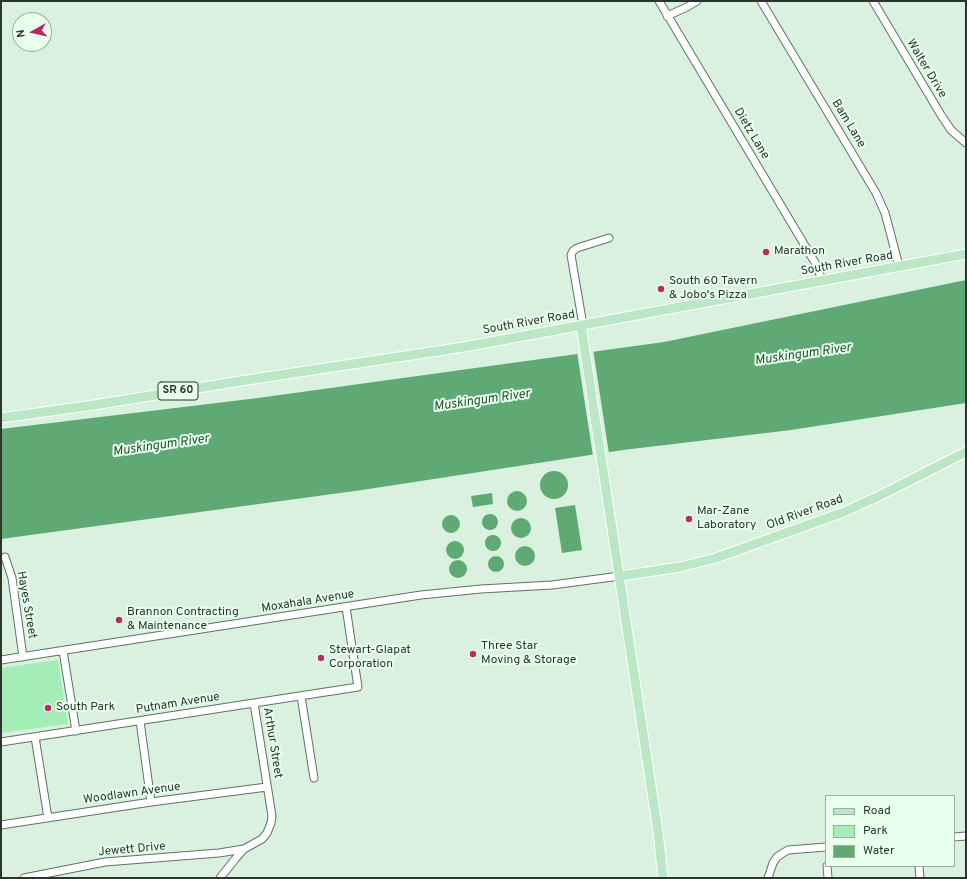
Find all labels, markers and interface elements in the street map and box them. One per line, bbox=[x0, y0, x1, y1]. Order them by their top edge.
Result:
north arrow bbox=[12, 12, 52, 52]
text: N bbox=[14, 29, 29, 38]
street label: Walter Drive bbox=[903, 37, 949, 101]
street label: Bam Lane bbox=[828, 97, 868, 151]
street label: Dietz Lane bbox=[730, 106, 772, 162]
place label: Marathon bbox=[774, 245, 825, 259]
marker: Marathon bbox=[761, 247, 771, 257]
street label: South River Road bbox=[800, 249, 894, 279]
place label: South 60 Tavern & Jobo's Pizza bbox=[669, 275, 758, 303]
marker: South 60 Tavern & Jobo's Pizza bbox=[656, 284, 666, 294]
street label: South River Road bbox=[482, 308, 576, 338]
water label: Muskingum River bbox=[754, 341, 852, 369]
road number: SR 60 bbox=[158, 382, 198, 400]
water label: Muskingum River bbox=[433, 387, 531, 415]
water label: Muskingum River bbox=[112, 432, 210, 460]
street label: Old River Road bbox=[765, 492, 845, 534]
place label: Mar-Zane Laboratory bbox=[697, 505, 756, 533]
marker: Mar-Zane Laboratory bbox=[684, 514, 694, 524]
street label: Hayes Street bbox=[13, 570, 39, 640]
street label: Moxahala Avenue bbox=[261, 588, 355, 616]
place label: Brannon Contracting & Maintenance bbox=[127, 606, 239, 634]
marker: Brannon Contracting & Maintenance bbox=[114, 615, 124, 625]
place label: Three Star Moving & Storage bbox=[481, 640, 576, 668]
place label: Stewart-Glapat Corporation bbox=[329, 644, 411, 672]
marker: Three Star Moving & Storage bbox=[468, 649, 478, 659]
marker: Stewart-Glapat Corporation bbox=[316, 653, 326, 663]
street label: Putnam Avenue bbox=[135, 690, 221, 718]
place label: South Park bbox=[56, 701, 115, 715]
marker: South Park bbox=[43, 703, 53, 713]
street label: Arthur Street bbox=[259, 707, 285, 779]
street label: Woodlawn Avenue bbox=[82, 780, 182, 808]
legend bbox=[825, 795, 955, 867]
text: Road bbox=[863, 803, 891, 819]
text: Park bbox=[863, 823, 888, 839]
street label: Jewett Drive bbox=[98, 840, 166, 860]
text: Water bbox=[863, 843, 895, 859]

